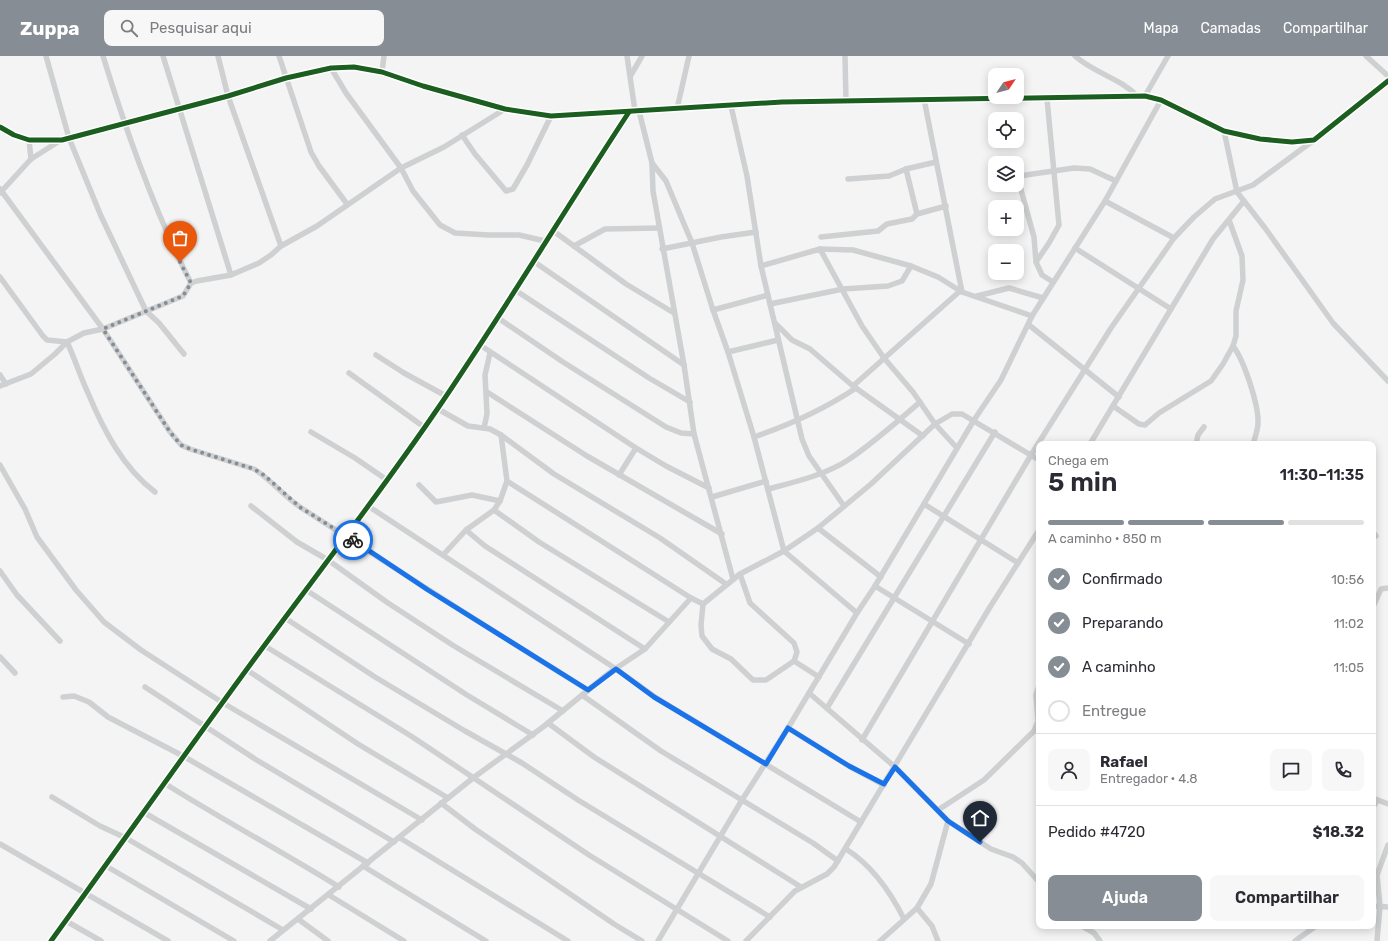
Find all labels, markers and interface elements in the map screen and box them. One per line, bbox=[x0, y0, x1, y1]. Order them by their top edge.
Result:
search box bbox=[104, 10, 384, 46]
text: Zuppa bbox=[20, 17, 80, 40]
icon: search bbox=[118, 17, 140, 39]
text: Pesquisar aqui bbox=[150, 19, 252, 37]
text: Mapa bbox=[1144, 20, 1179, 37]
text: Camadas bbox=[1201, 20, 1261, 37]
text: Compartilhar bbox=[1283, 20, 1368, 37]
north arrow bbox=[988, 68, 1024, 104]
map controls bbox=[988, 68, 1024, 280]
button: locate bbox=[988, 112, 1024, 148]
button: layers bbox=[988, 156, 1024, 192]
button: + bbox=[988, 200, 1024, 236]
pin bbox=[163, 221, 197, 262]
icon: bag bbox=[169, 227, 191, 249]
button: − bbox=[988, 244, 1024, 280]
text: Chega em bbox=[1048, 453, 1109, 468]
text: 11:30–11:35 bbox=[1280, 466, 1364, 484]
text: 5 min bbox=[1048, 467, 1117, 498]
courier bbox=[333, 520, 373, 560]
icon: bike bbox=[342, 529, 364, 551]
text: A caminho · 850 m bbox=[1048, 531, 1162, 546]
icon: check bbox=[1048, 568, 1070, 590]
text: Confirmado bbox=[1082, 570, 1163, 588]
text: 10:56 bbox=[1331, 572, 1364, 587]
icon: check bbox=[1048, 612, 1070, 634]
text: Preparando bbox=[1082, 614, 1163, 632]
text: 11:02 bbox=[1334, 616, 1364, 631]
icon: check bbox=[1048, 656, 1070, 678]
text: A caminho bbox=[1082, 658, 1156, 676]
text: 11:05 bbox=[1334, 660, 1364, 675]
text: Entregue bbox=[1082, 702, 1146, 720]
button: person bbox=[1048, 749, 1090, 791]
button: chat bbox=[1270, 749, 1312, 791]
button: phone bbox=[1322, 749, 1364, 791]
text: Rafael bbox=[1100, 753, 1148, 771]
text: Entregador · 4.8 bbox=[1100, 771, 1198, 786]
pin bbox=[963, 801, 997, 842]
icon: home bbox=[969, 807, 991, 829]
text: Pedido #4720 bbox=[1048, 823, 1145, 841]
text: $18.32 bbox=[1313, 823, 1364, 841]
button: Ajuda bbox=[1048, 875, 1202, 921]
button: Compartilhar bbox=[1210, 875, 1364, 921]

